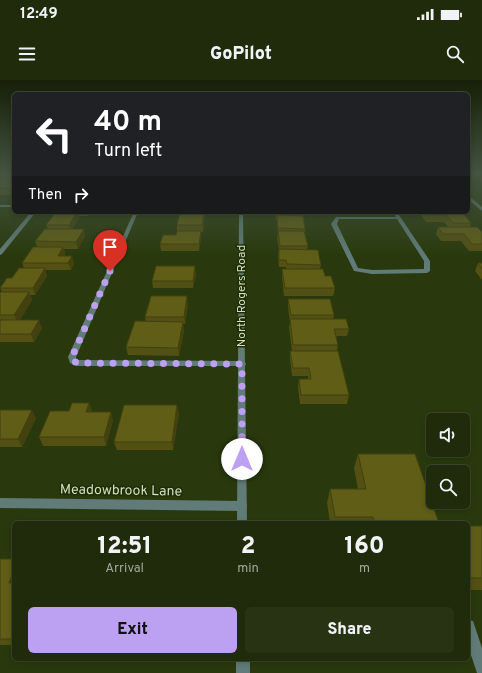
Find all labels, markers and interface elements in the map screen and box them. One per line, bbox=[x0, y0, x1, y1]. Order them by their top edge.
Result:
text: 12:49 bbox=[20, 5, 58, 24]
icon: menu bbox=[16, 43, 38, 65]
text: GoPilot bbox=[210, 43, 272, 66]
icon: search bbox=[444, 43, 466, 65]
text: 40 m bbox=[94, 105, 162, 141]
icon: left bbox=[28, 108, 80, 160]
text: Turn left bbox=[94, 140, 162, 163]
icon: right bbox=[70, 184, 92, 206]
text: Then bbox=[28, 186, 62, 205]
pin bbox=[93, 230, 127, 271]
icon: arrive bbox=[99, 236, 121, 258]
street label: North Rogers Road bbox=[234, 245, 250, 347]
map controls bbox=[426, 413, 470, 509]
button: sound bbox=[426, 413, 470, 457]
position arrow bbox=[221, 438, 263, 480]
button: search bbox=[426, 465, 470, 509]
street label: Meadowbrook Lane bbox=[60, 481, 182, 501]
text: 12:51 bbox=[97, 532, 152, 562]
text: 2 bbox=[241, 532, 255, 562]
text: 160 bbox=[344, 532, 385, 562]
text: Arrival bbox=[105, 561, 144, 577]
text: min bbox=[237, 561, 259, 577]
text: m bbox=[359, 561, 370, 577]
button: Exit bbox=[28, 607, 237, 653]
button: Share bbox=[245, 607, 454, 653]

